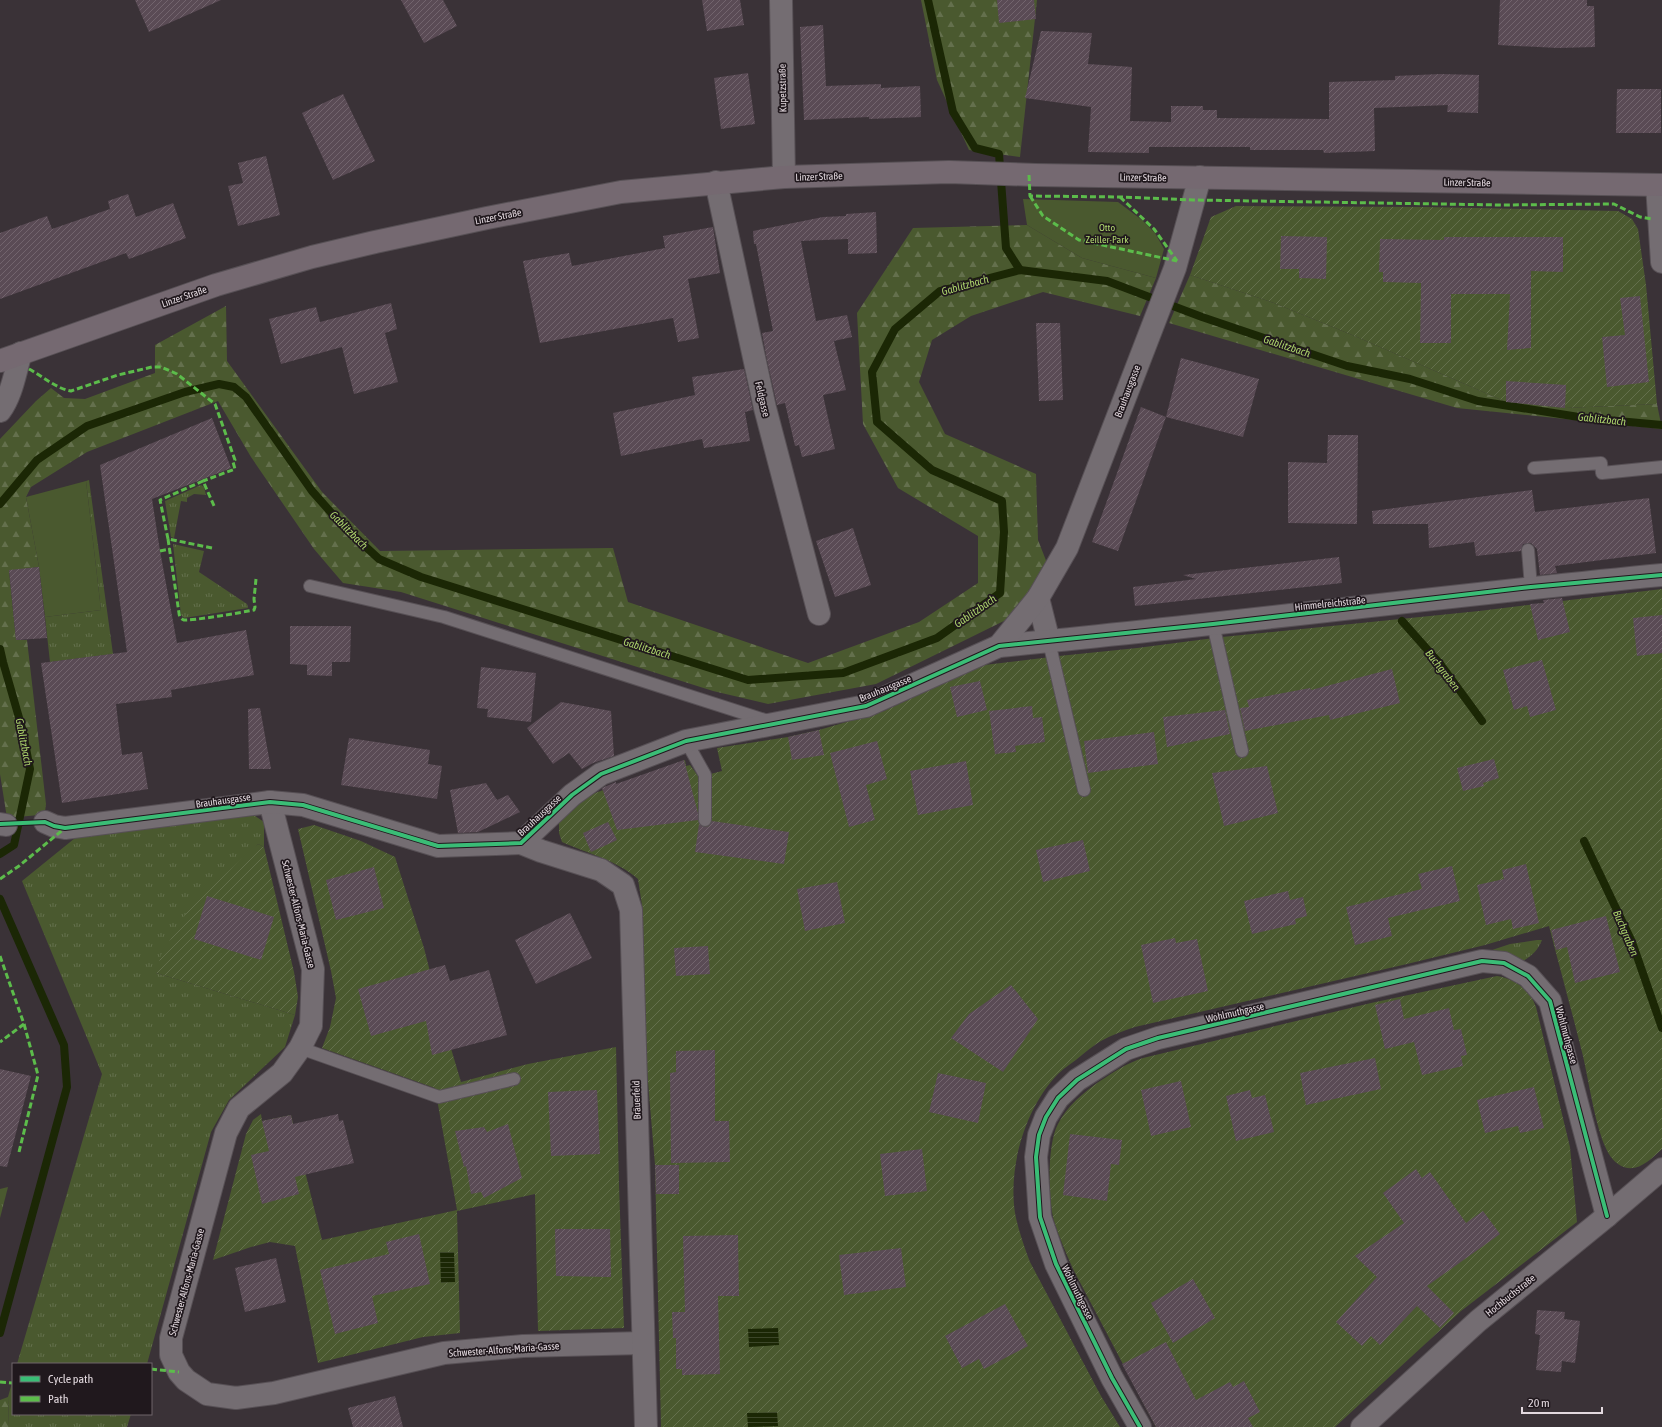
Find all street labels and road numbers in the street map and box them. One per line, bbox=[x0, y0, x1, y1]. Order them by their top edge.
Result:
street label: Kupetzstraße bbox=[777, 63, 788, 112]
street label: Linzer Straße bbox=[795, 170, 843, 183]
street label: Linzer Straße bbox=[1119, 172, 1167, 183]
street label: Linzer Straße bbox=[1443, 177, 1491, 188]
street label: Linzer Straße bbox=[474, 207, 523, 226]
street label: Linzer Straße bbox=[160, 283, 209, 309]
street label: Brauhausgasse bbox=[1112, 363, 1143, 419]
street label: Feldgasse bbox=[753, 380, 772, 418]
street label: Himmelreichstraße bbox=[1294, 594, 1366, 613]
street label: Brauhausgasse bbox=[858, 673, 913, 704]
street label: Brauhausgasse bbox=[195, 791, 252, 810]
street label: Brauhausgasse bbox=[515, 792, 564, 838]
street label: Schwester-Alfons-Maria-Gasse bbox=[280, 859, 317, 970]
street label: Wohlmuthgasse bbox=[1205, 1000, 1266, 1025]
street label: Wohlmuthgasse bbox=[1554, 1005, 1580, 1066]
street label: Bräuerfeld bbox=[630, 1080, 643, 1120]
street label: Schwester-Alfons-Maria-Gasse bbox=[167, 1227, 206, 1337]
street label: Wohlmuthgasse bbox=[1060, 1263, 1096, 1322]
street label: Hochbuchstraße bbox=[1483, 1272, 1538, 1319]
street label: Schwester-Alfons-Maria-Gasse bbox=[448, 1340, 560, 1359]

